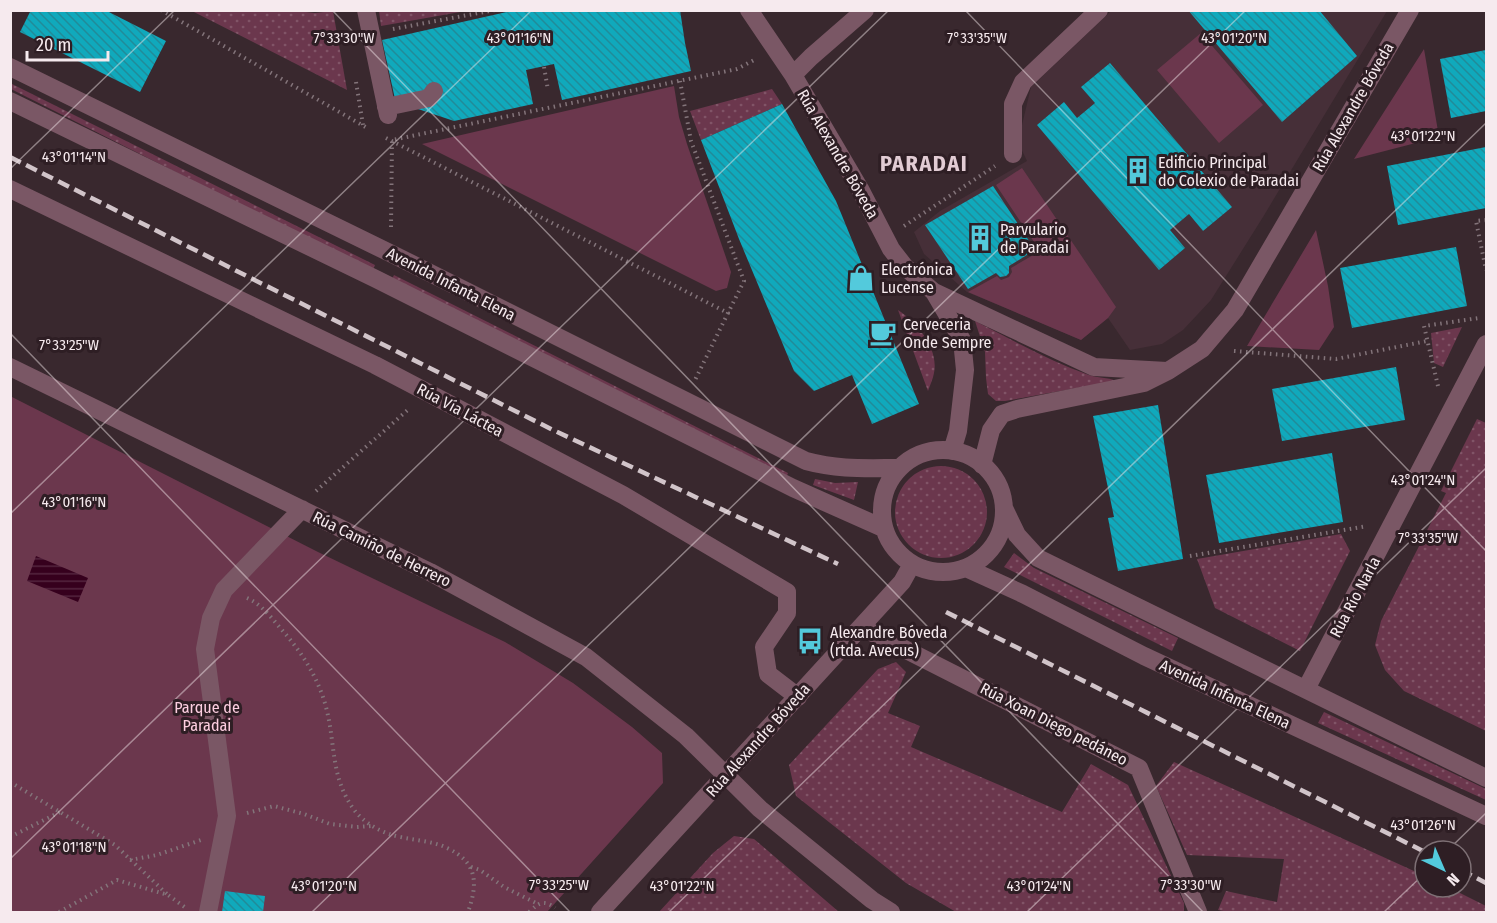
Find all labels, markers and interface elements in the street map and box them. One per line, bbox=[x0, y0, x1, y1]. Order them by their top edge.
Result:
scale bar bbox=[27, 24, 108, 62]
text: 7°33'30"W bbox=[313, 29, 375, 47]
text: 43°01'16"N bbox=[487, 29, 551, 47]
text: 7°33'35"W bbox=[947, 29, 1007, 47]
text: 43°01'20"N bbox=[1201, 29, 1267, 47]
text: 20 m bbox=[36, 34, 71, 56]
street label: Rúa Alexandre Bóveda bbox=[1308, 39, 1398, 175]
street label: Rúa Alexandre Bóveda bbox=[793, 86, 883, 222]
text: 43°01'22"N bbox=[1390, 127, 1456, 145]
text: 43°01'14"N bbox=[42, 148, 106, 166]
district label: PARADAI bbox=[880, 150, 968, 177]
place label: Edificio Principal do Colexio de Paradai bbox=[1158, 153, 1299, 190]
building icon: Edificio Principal do Colexio de Paradai bbox=[1123, 156, 1153, 186]
place label: Parvulario de Paradai bbox=[1000, 220, 1069, 257]
building icon: Parvulario de Paradai bbox=[965, 223, 995, 253]
street label: Avenida Infanta Elena bbox=[383, 243, 519, 325]
place label: Electrónica Lucense bbox=[881, 260, 953, 297]
shop icon: Electrónica Lucense bbox=[846, 263, 876, 293]
place label: Cerveceria Onde Sempre bbox=[903, 315, 992, 352]
cafe icon: Cerveceria Onde Sempre bbox=[868, 318, 898, 348]
text: 7°33'25"W bbox=[39, 336, 99, 354]
street label: Rúa Vía Láctea bbox=[414, 379, 506, 441]
text: 43°01'24"N bbox=[1391, 471, 1455, 489]
text: 43°01'16"N bbox=[42, 493, 106, 511]
street label: Rúa Camiño de Herrero bbox=[310, 507, 454, 591]
text: 7°33'35"W bbox=[1398, 529, 1458, 547]
street label: Rúa Río Narla bbox=[1326, 553, 1384, 641]
place label: Alexandre Bóveda (rtda. Avecus) bbox=[830, 623, 947, 660]
bus stop icon: Alexandre Bóveda (rtda. Avecus) bbox=[795, 626, 825, 656]
street label: Avenida Infanta Elena bbox=[1157, 655, 1293, 733]
street label: Rúa Alexandre Bóveda bbox=[702, 679, 814, 801]
street label: Rúa Xoan Diego pedáneo bbox=[977, 679, 1131, 769]
park label: Parque de Paradai bbox=[174, 698, 240, 735]
text: 43°01'26"N bbox=[1390, 816, 1456, 834]
text: 43°01'18"N bbox=[41, 838, 107, 856]
north arrow bbox=[1413, 839, 1473, 899]
text: N bbox=[1443, 869, 1463, 890]
text: 7°33'25"W bbox=[529, 876, 589, 894]
text: 7°33'30"W bbox=[1160, 876, 1222, 894]
text: 43°01'20"N bbox=[291, 877, 357, 895]
text: 43°01'22"N bbox=[649, 877, 715, 895]
text: 43°01'24"N bbox=[1007, 877, 1071, 895]

